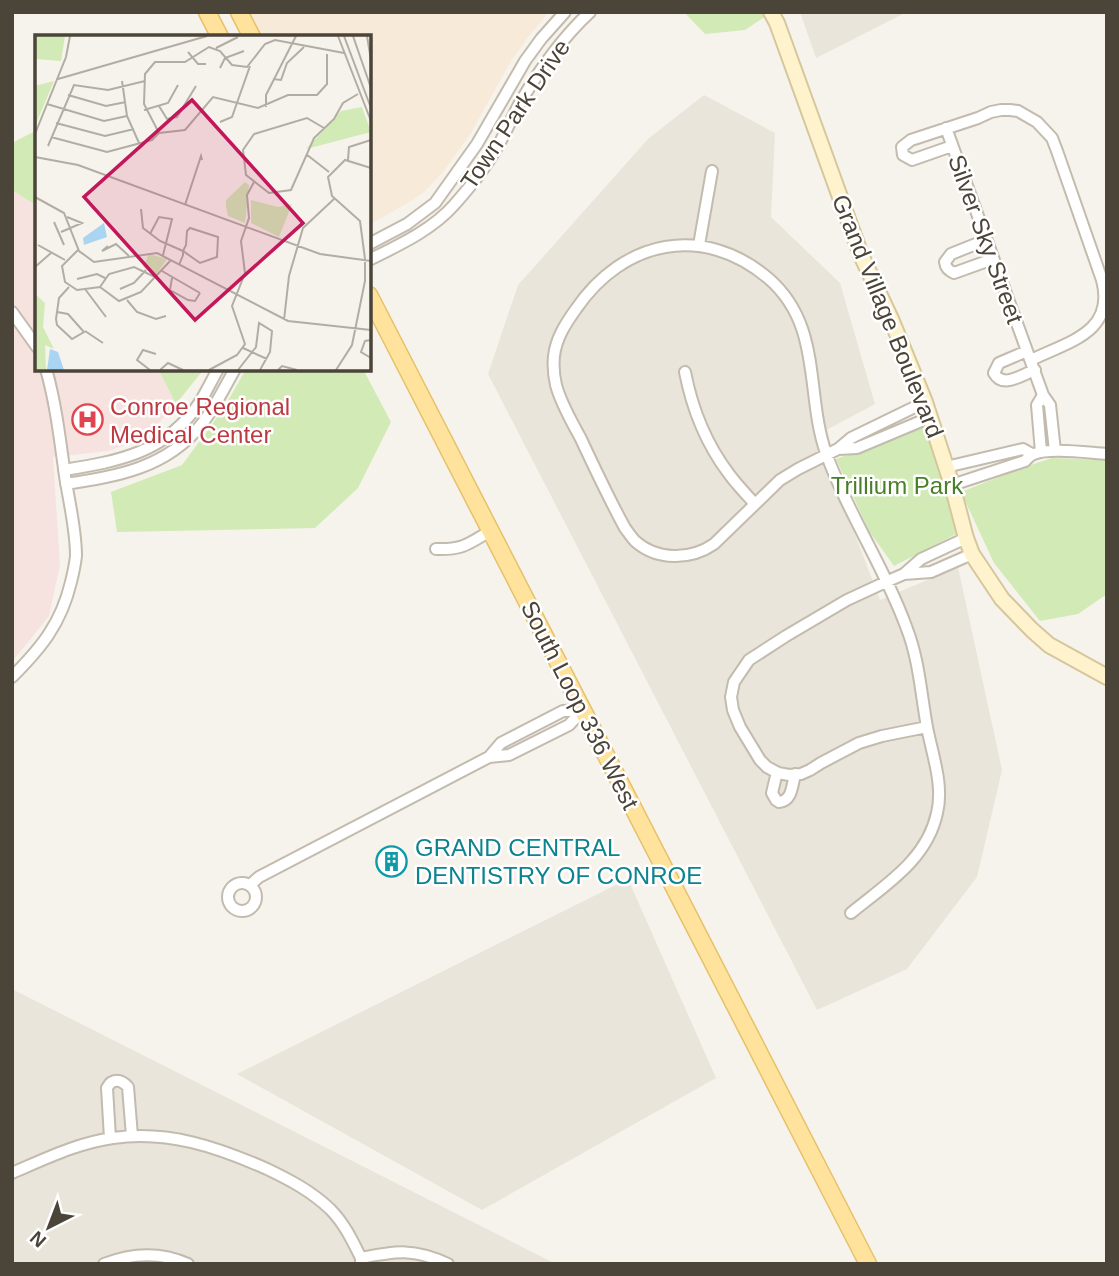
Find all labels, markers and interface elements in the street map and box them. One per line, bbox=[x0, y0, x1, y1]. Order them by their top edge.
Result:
street label: Town Park Drive bbox=[455, 34, 575, 194]
inset map bbox=[35, 35, 371, 371]
street label: Silver Sky Street bbox=[943, 151, 1029, 327]
street label: Grand Village Boulevard bbox=[827, 191, 949, 441]
place label: Conroe Regional Medical Center bbox=[110, 393, 290, 448]
hospital icon: Conroe Regional Medical Center bbox=[70, 403, 104, 437]
park label: Trillium Park bbox=[831, 472, 964, 499]
street label: South Loop 336 West bbox=[516, 596, 644, 814]
place label: GRAND CENTRAL DENTISTRY OF CONROE bbox=[415, 834, 702, 889]
building icon: GRAND CENTRAL DENTISTRY OF CONROE bbox=[375, 844, 409, 878]
north arrow bbox=[14, 1192, 84, 1262]
text: N bbox=[26, 1227, 50, 1252]

